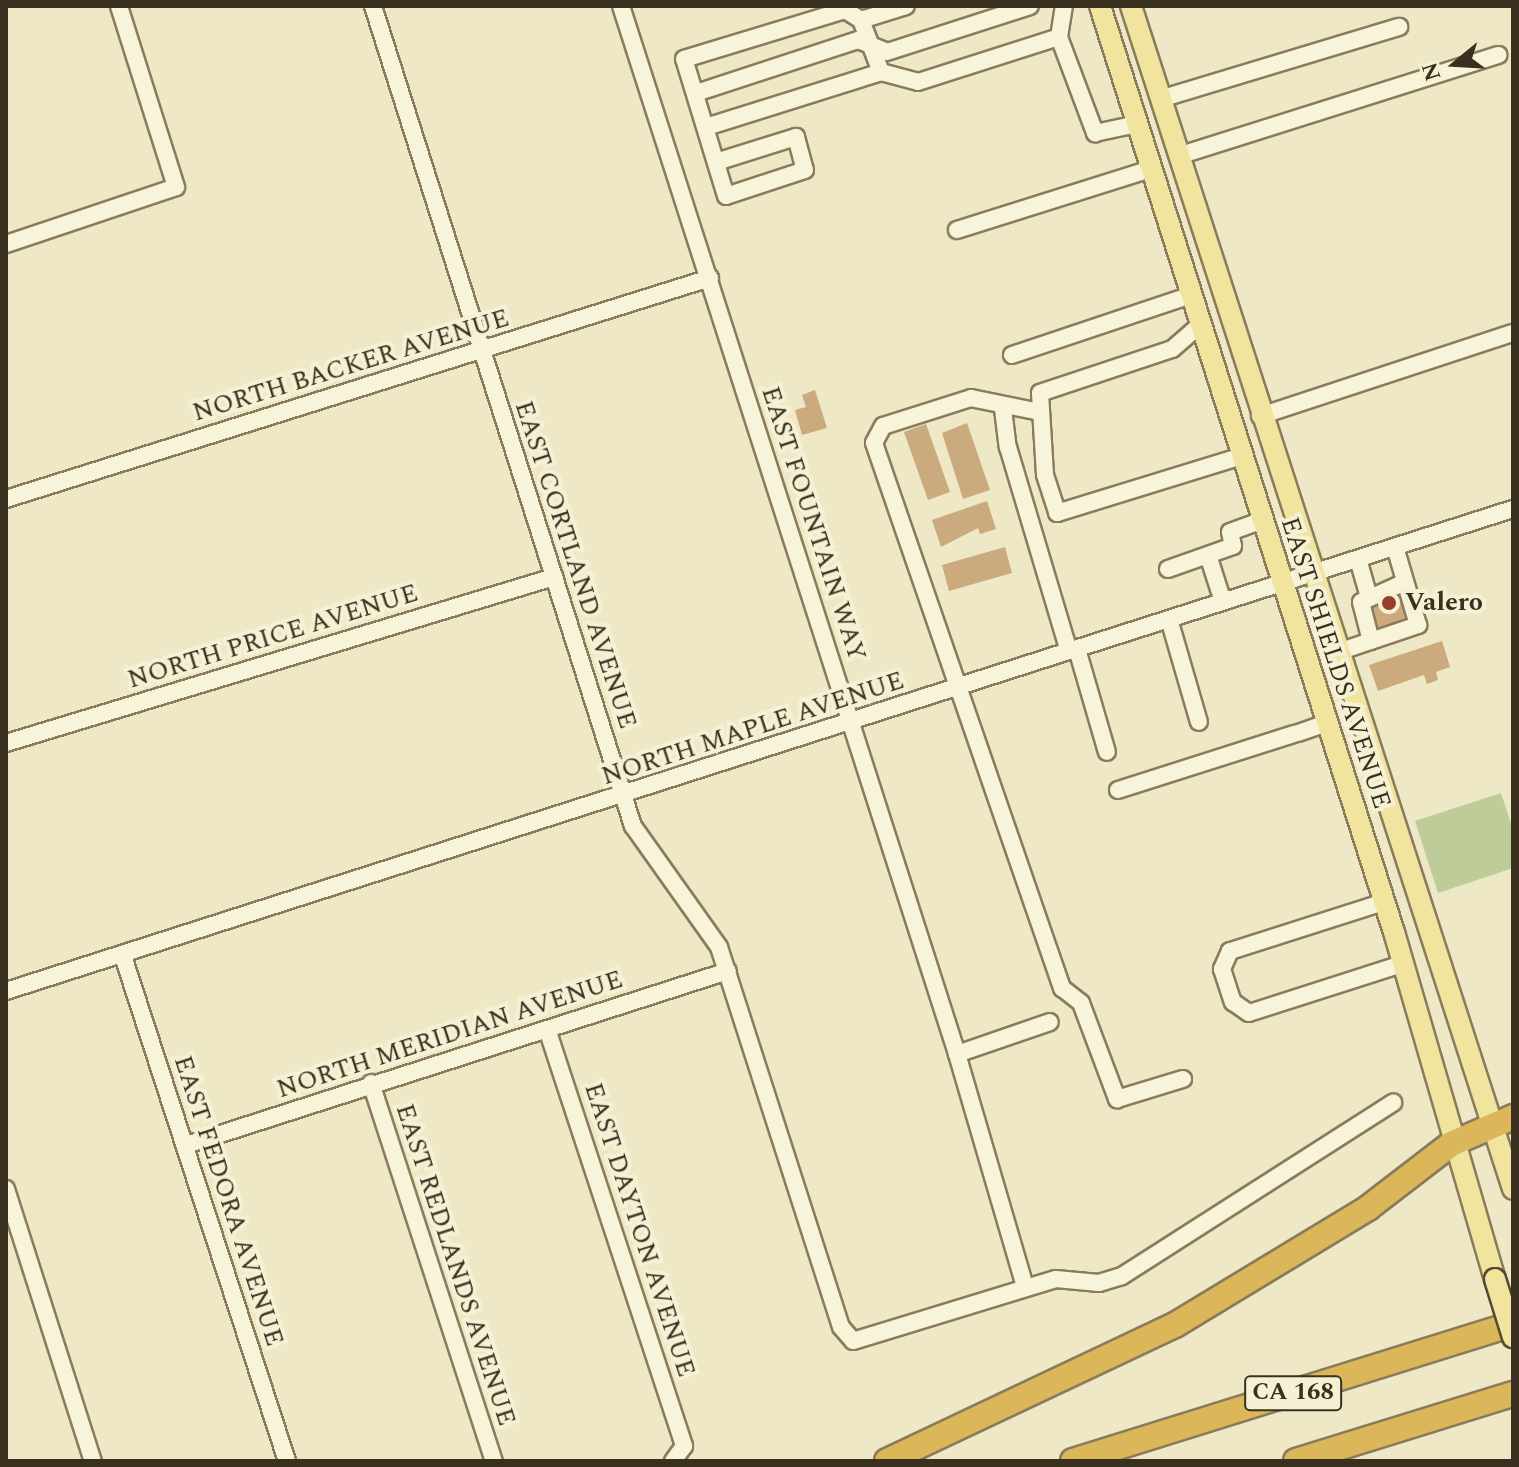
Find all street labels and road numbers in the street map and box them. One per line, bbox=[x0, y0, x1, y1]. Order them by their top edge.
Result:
street label: NORTH BACKER AVENUE bbox=[189, 303, 513, 429]
street label: EAST FOUNTAIN WAY bbox=[754, 383, 872, 665]
street label: EAST CORTLAND AVENUE bbox=[507, 397, 643, 733]
street label: EAST SHIELDS AVENUE bbox=[1273, 513, 1397, 813]
street label: NORTH PRICE AVENUE bbox=[124, 578, 422, 696]
street label: NORTH MAPLE AVENUE bbox=[598, 665, 908, 793]
street label: NORTH MERIDIAN AVENUE bbox=[273, 964, 627, 1106]
street label: EAST FEDORA AVENUE bbox=[166, 1052, 290, 1350]
street label: EAST DAYTON AVENUE bbox=[577, 1079, 701, 1381]
street label: EAST REDLANDS AVENUE bbox=[388, 1100, 522, 1430]
road number: CA 168 bbox=[1243, 1373, 1343, 1413]

